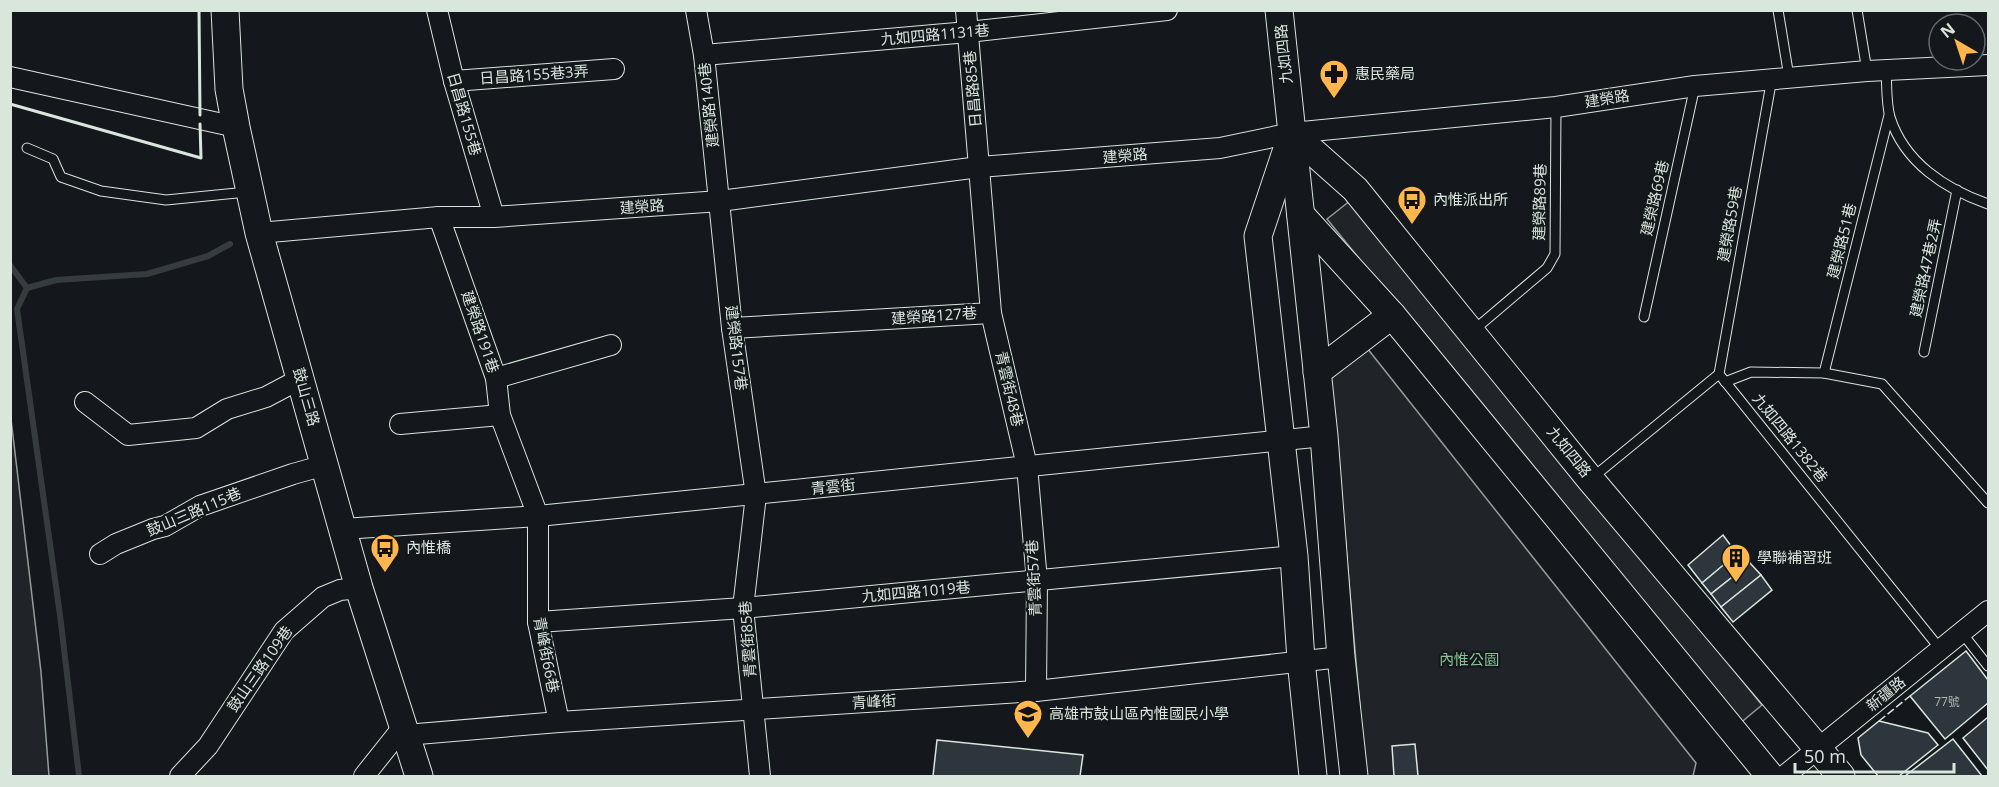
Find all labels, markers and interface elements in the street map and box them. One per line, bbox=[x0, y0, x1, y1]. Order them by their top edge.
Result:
north arrow bbox=[1927, 12, 1987, 72]
text: N bbox=[1936, 18, 1960, 43]
street label: 九如四路1131巷 bbox=[880, 19, 990, 49]
street label: 九如四路 bbox=[1270, 23, 1296, 85]
street label: 日昌路85巷 bbox=[959, 50, 985, 128]
pharmacy icon: 惠民藥局 bbox=[1318, 58, 1350, 100]
street label: 日昌路155巷3弄 bbox=[479, 60, 589, 88]
street label: 建榮路140巷 bbox=[694, 61, 722, 149]
place label: 惠民藥局 bbox=[1355, 63, 1415, 83]
street label: 日昌路155巷 bbox=[444, 70, 486, 158]
street label: 建榮路 bbox=[1583, 85, 1631, 111]
street label: 建榮路 bbox=[1102, 143, 1148, 167]
street label: 建榮路69巷 bbox=[1636, 158, 1672, 238]
street label: 建榮路89巷 bbox=[1528, 163, 1550, 241]
bus stop icon: 內惟派出所 bbox=[1396, 184, 1428, 226]
street label: 建榮路59巷 bbox=[1712, 184, 1746, 264]
place label: 內惟派出所 bbox=[1433, 189, 1508, 209]
street label: 建榮路 bbox=[619, 194, 665, 218]
street label: 建榮路51巷 bbox=[1822, 201, 1860, 281]
street label: 建榮路47巷2弄 bbox=[1905, 216, 1945, 319]
street label: 建榮路191巷 bbox=[458, 288, 504, 375]
street label: 建榮路127巷 bbox=[890, 302, 977, 328]
street label: 建榮路157巷 bbox=[722, 304, 752, 392]
street label: 青雲街48巷 bbox=[992, 349, 1028, 429]
street label: 鼓山三路 bbox=[289, 365, 325, 428]
street label: 九如四路1382巷 bbox=[1749, 389, 1833, 486]
street label: 九如四路 bbox=[1543, 422, 1596, 481]
street label: 青雲街 bbox=[809, 474, 856, 498]
street label: 鼓山三路115巷 bbox=[143, 482, 244, 540]
bus stop icon: 內惟橋 bbox=[369, 532, 401, 574]
place label: 內惟橋 bbox=[406, 537, 451, 557]
street label: 青雲街57巷 bbox=[1021, 539, 1045, 617]
building icon: 學聯補習班 bbox=[1720, 542, 1752, 584]
place label: 學聯補習班 bbox=[1757, 547, 1832, 567]
street label: 九如四路1019巷 bbox=[861, 576, 971, 606]
street label: 青雲街85巷 bbox=[734, 600, 760, 678]
street label: 青峰街66巷 bbox=[530, 615, 564, 695]
street label: 鼓山三路109巷 bbox=[222, 621, 296, 715]
park label: 內惟公園 bbox=[1439, 649, 1499, 669]
street label: 新疆路 bbox=[1862, 671, 1909, 715]
street label: 青峰街 bbox=[851, 689, 897, 713]
house number: 77號 bbox=[1934, 693, 1960, 710]
school or university icon: 高雄市鼓山區內惟國民小學 bbox=[1012, 698, 1044, 740]
place label: 高雄市鼓山區內惟國民小學 bbox=[1049, 703, 1229, 723]
scale bar bbox=[1795, 736, 1954, 774]
text: 50 m bbox=[1804, 744, 1846, 768]

